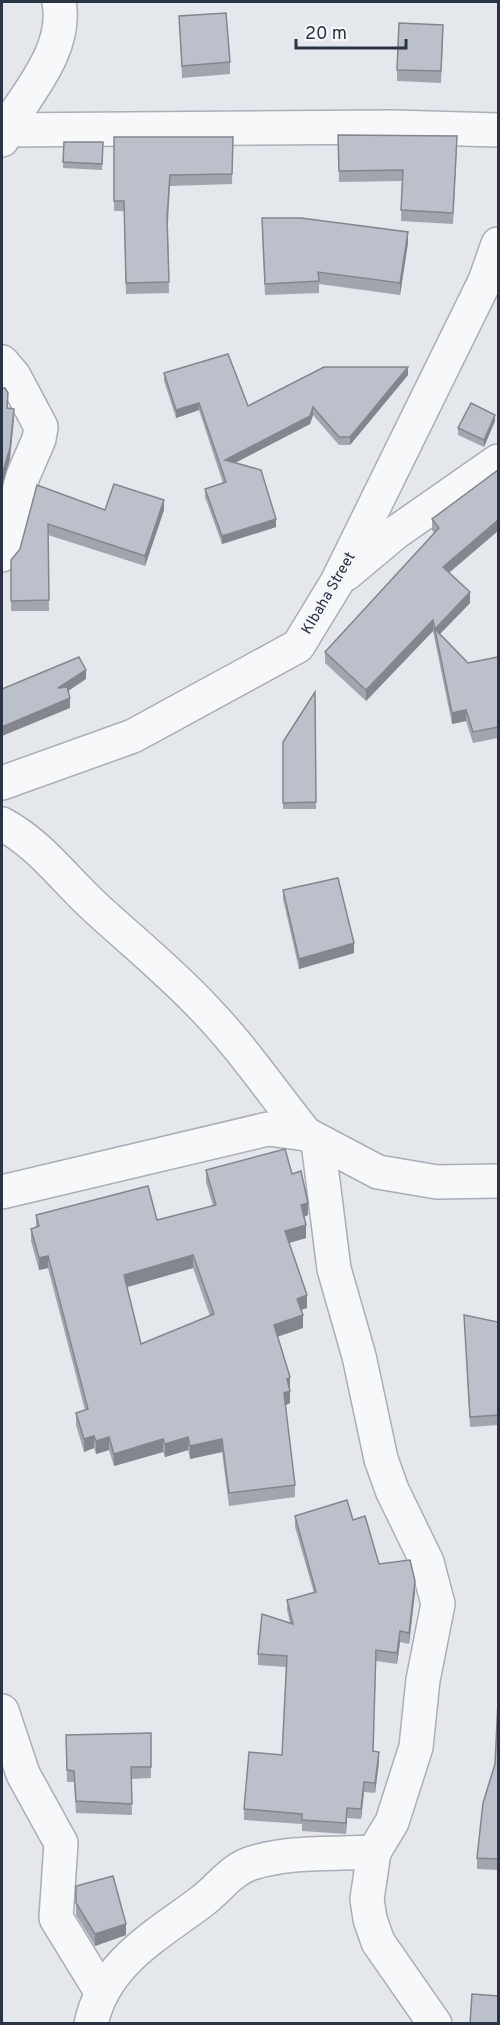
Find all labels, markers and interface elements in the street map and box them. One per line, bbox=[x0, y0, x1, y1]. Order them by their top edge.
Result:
scale bar bbox=[296, 12, 406, 50]
text: 20 m bbox=[305, 23, 347, 46]
street label: KIbaha Street bbox=[298, 549, 360, 638]

